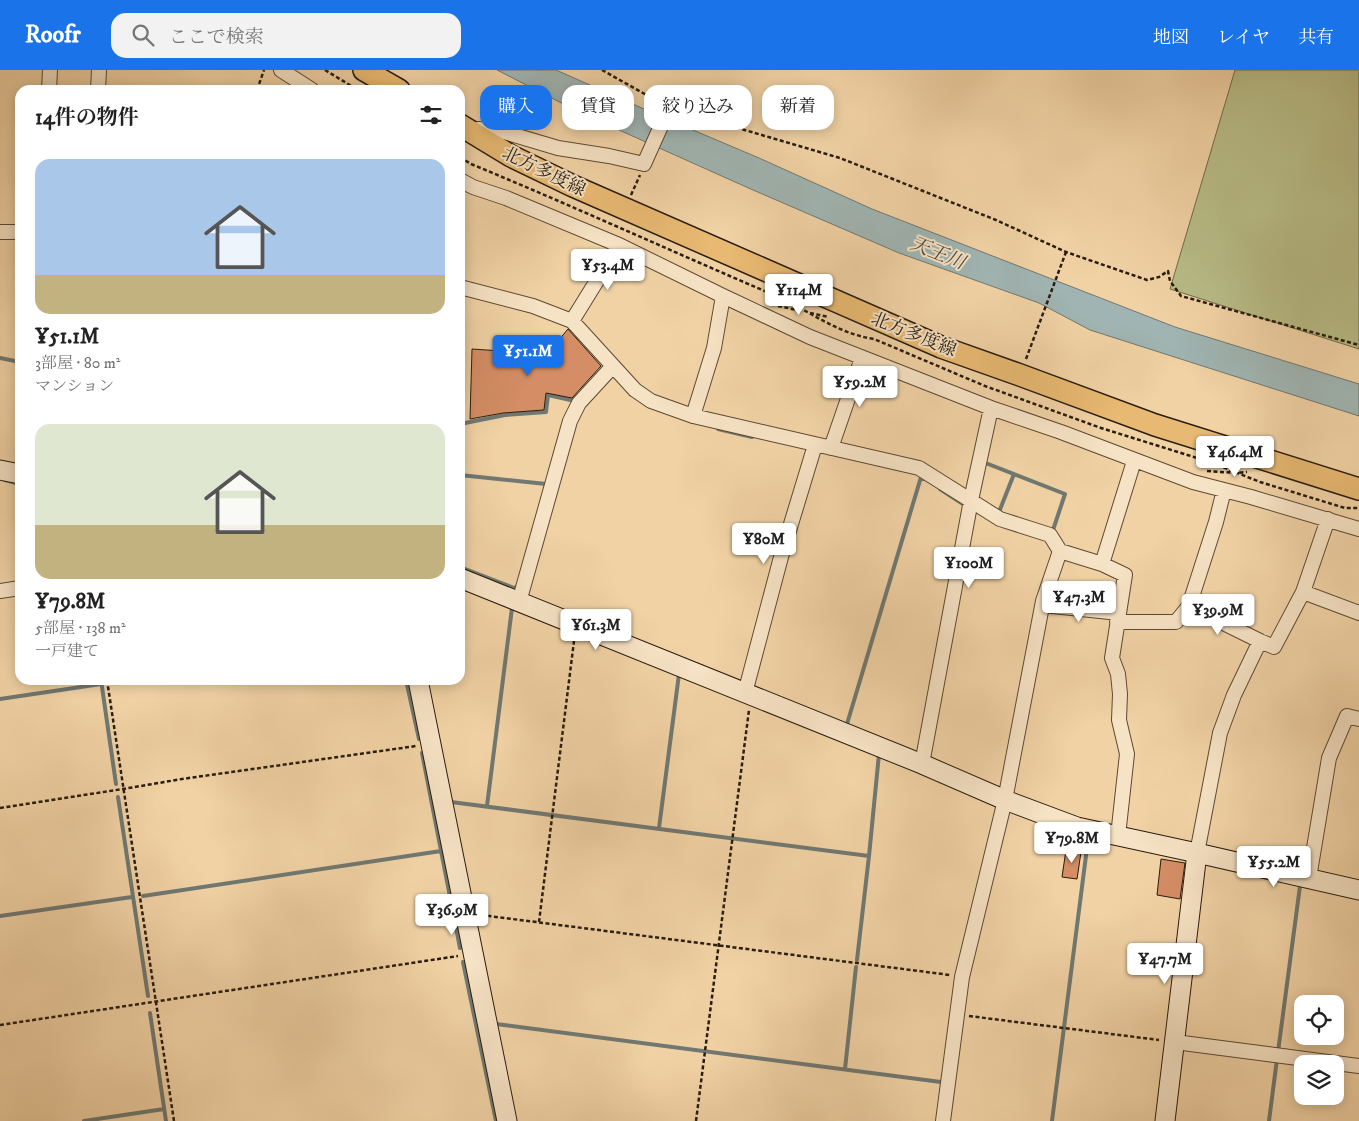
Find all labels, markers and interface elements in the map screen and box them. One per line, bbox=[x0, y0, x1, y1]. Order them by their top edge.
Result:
search box bbox=[111, 13, 461, 58]
text: Roofr bbox=[25, 20, 81, 50]
icon: search bbox=[129, 21, 157, 49]
text: ここで検索 bbox=[169, 26, 264, 49]
text: 地図 bbox=[1153, 27, 1189, 49]
text: レイヤ bbox=[1217, 27, 1270, 49]
text: 共有 bbox=[1298, 27, 1334, 49]
chip: 購入 bbox=[480, 85, 552, 130]
chip: 賃貸 bbox=[562, 85, 634, 130]
chip: 絞り込み bbox=[644, 85, 752, 130]
chip: 新着 bbox=[762, 85, 834, 130]
icon: filters bbox=[417, 101, 445, 129]
text: 14件の物件 bbox=[35, 105, 139, 131]
street label: 北方多度線 bbox=[498, 142, 589, 202]
icon: home bbox=[195, 192, 285, 282]
water label: 天王川 bbox=[907, 232, 970, 275]
pin: ¥53.4M bbox=[567, 248, 649, 291]
text: ¥53.4M bbox=[582, 255, 634, 275]
pin: ¥114M bbox=[764, 274, 834, 316]
text: ¥114M bbox=[776, 280, 822, 300]
street label: 北方多度線 bbox=[868, 308, 959, 362]
text: ¥51.1M bbox=[35, 324, 99, 350]
pin: ¥51.1M bbox=[487, 334, 569, 377]
text: ¥51.1M bbox=[504, 341, 552, 361]
text: 3部屋 · 80 m² bbox=[35, 353, 120, 373]
pin: ¥59.2M bbox=[819, 366, 901, 408]
text: ¥59.2M bbox=[834, 372, 886, 392]
text: マンション bbox=[35, 376, 114, 396]
pin: ¥46.4M bbox=[1194, 436, 1276, 478]
text: ¥46.4M bbox=[1207, 442, 1263, 462]
icon: home bbox=[195, 457, 285, 547]
pin: ¥80M bbox=[734, 522, 794, 565]
text: ¥80M bbox=[743, 529, 785, 549]
pin: ¥100M bbox=[934, 546, 1004, 589]
text: ¥100M bbox=[945, 553, 993, 573]
pin: ¥47.3M bbox=[1038, 580, 1120, 623]
text: ¥47.3M bbox=[1053, 587, 1105, 607]
text: ¥79.8M bbox=[35, 589, 105, 615]
pin: ¥39.9M bbox=[1177, 594, 1259, 636]
text: ¥39.9M bbox=[1192, 600, 1244, 620]
pin: ¥61.3M bbox=[555, 608, 637, 651]
text: ¥61.3M bbox=[571, 615, 621, 635]
text: 5部屋 · 138 m² bbox=[35, 618, 126, 638]
text: 一戸建て bbox=[35, 641, 99, 661]
pin: ¥79.8M bbox=[1031, 822, 1113, 864]
text: ¥79.8M bbox=[1045, 828, 1099, 848]
pin: ¥55.2M bbox=[1233, 846, 1315, 888]
text: ¥55.2M bbox=[1248, 852, 1300, 872]
pin: ¥36.9M bbox=[411, 894, 493, 936]
text: ¥36.9M bbox=[426, 900, 478, 920]
pin: ¥47.7M bbox=[1124, 942, 1206, 985]
text: ¥47.7M bbox=[1138, 949, 1192, 969]
map controls bbox=[1294, 995, 1344, 1105]
button: locate bbox=[1294, 995, 1344, 1045]
button: layers bbox=[1294, 1055, 1344, 1105]

